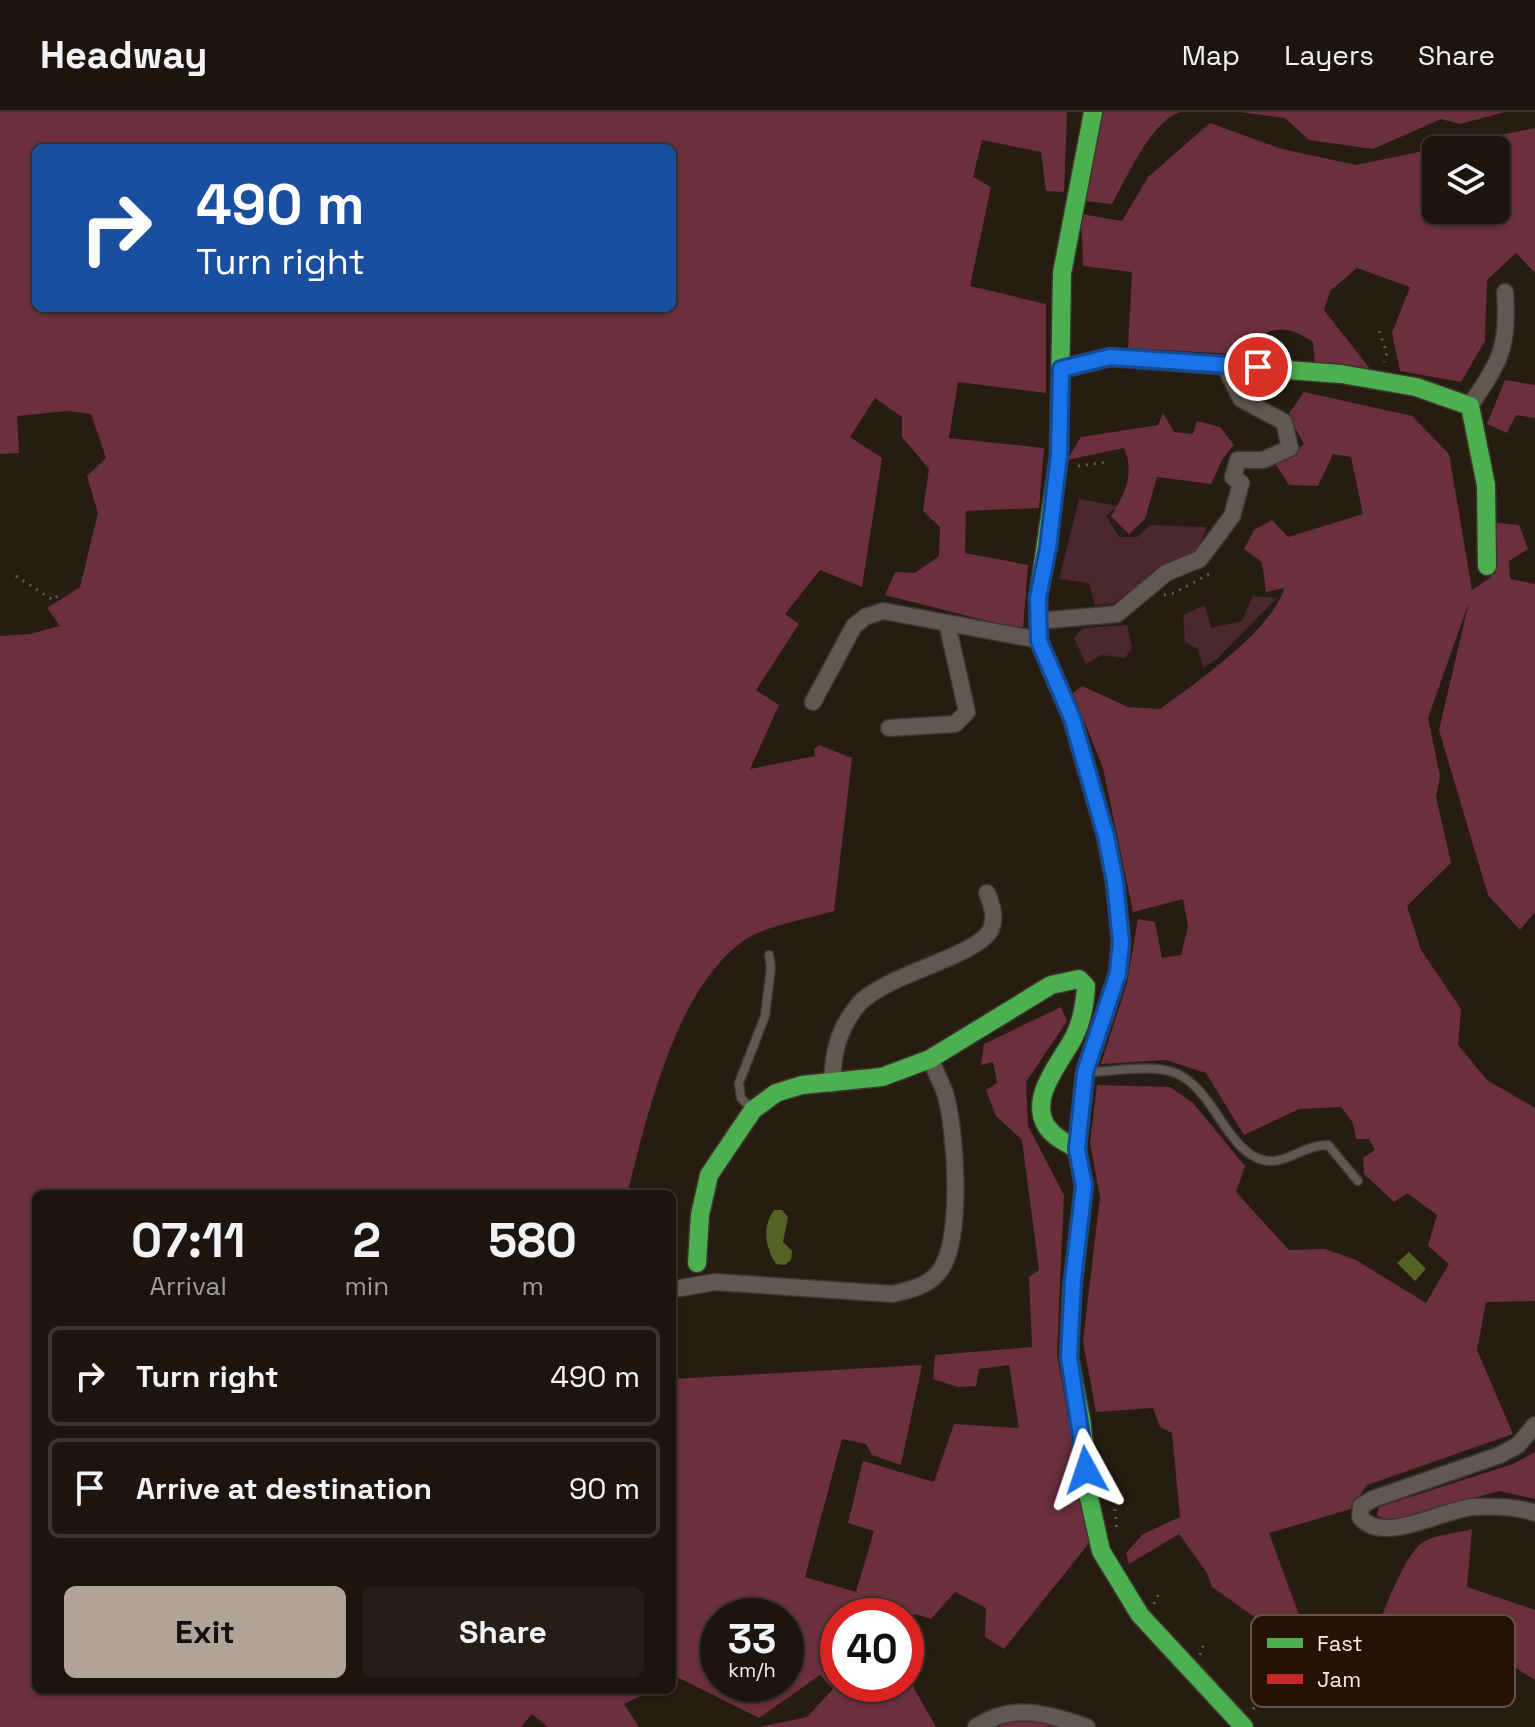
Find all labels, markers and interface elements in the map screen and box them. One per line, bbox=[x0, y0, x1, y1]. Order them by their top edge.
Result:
text: Headway bbox=[40, 31, 207, 79]
text: Map bbox=[1182, 37, 1240, 73]
text: Layers bbox=[1284, 37, 1374, 73]
text: Share bbox=[1418, 37, 1495, 73]
map controls bbox=[1422, 136, 1510, 224]
button: layers bbox=[1422, 136, 1510, 224]
text: 490 m bbox=[196, 169, 365, 240]
icon: right bbox=[64, 176, 168, 280]
text: Turn right bbox=[196, 239, 365, 285]
pin bbox=[1224, 333, 1292, 401]
icon: arrive bbox=[1236, 345, 1280, 389]
text: 07:11 bbox=[131, 1210, 245, 1271]
text: 2 bbox=[353, 1210, 381, 1271]
text: 580 bbox=[488, 1210, 577, 1271]
text: Arrival bbox=[150, 1269, 227, 1303]
text: min bbox=[345, 1269, 389, 1303]
text: m bbox=[521, 1269, 544, 1303]
icon: right bbox=[68, 1354, 112, 1398]
text: Turn right bbox=[136, 1357, 279, 1396]
text: 490 m bbox=[550, 1357, 640, 1396]
position arrow bbox=[1044, 1428, 1128, 1512]
icon: arrive bbox=[68, 1466, 112, 1510]
text: Arrive at destination bbox=[136, 1469, 432, 1508]
text: 90 m bbox=[569, 1469, 640, 1508]
button: Exit bbox=[64, 1586, 346, 1678]
button: Share bbox=[362, 1586, 644, 1678]
speed limit sign: 40 bbox=[820, 1598, 924, 1702]
text: 33 bbox=[728, 1614, 776, 1665]
legend bbox=[1251, 1615, 1515, 1707]
text: Fast bbox=[1317, 1629, 1363, 1657]
text: km/h bbox=[728, 1657, 776, 1683]
text: Jam bbox=[1317, 1665, 1361, 1693]

